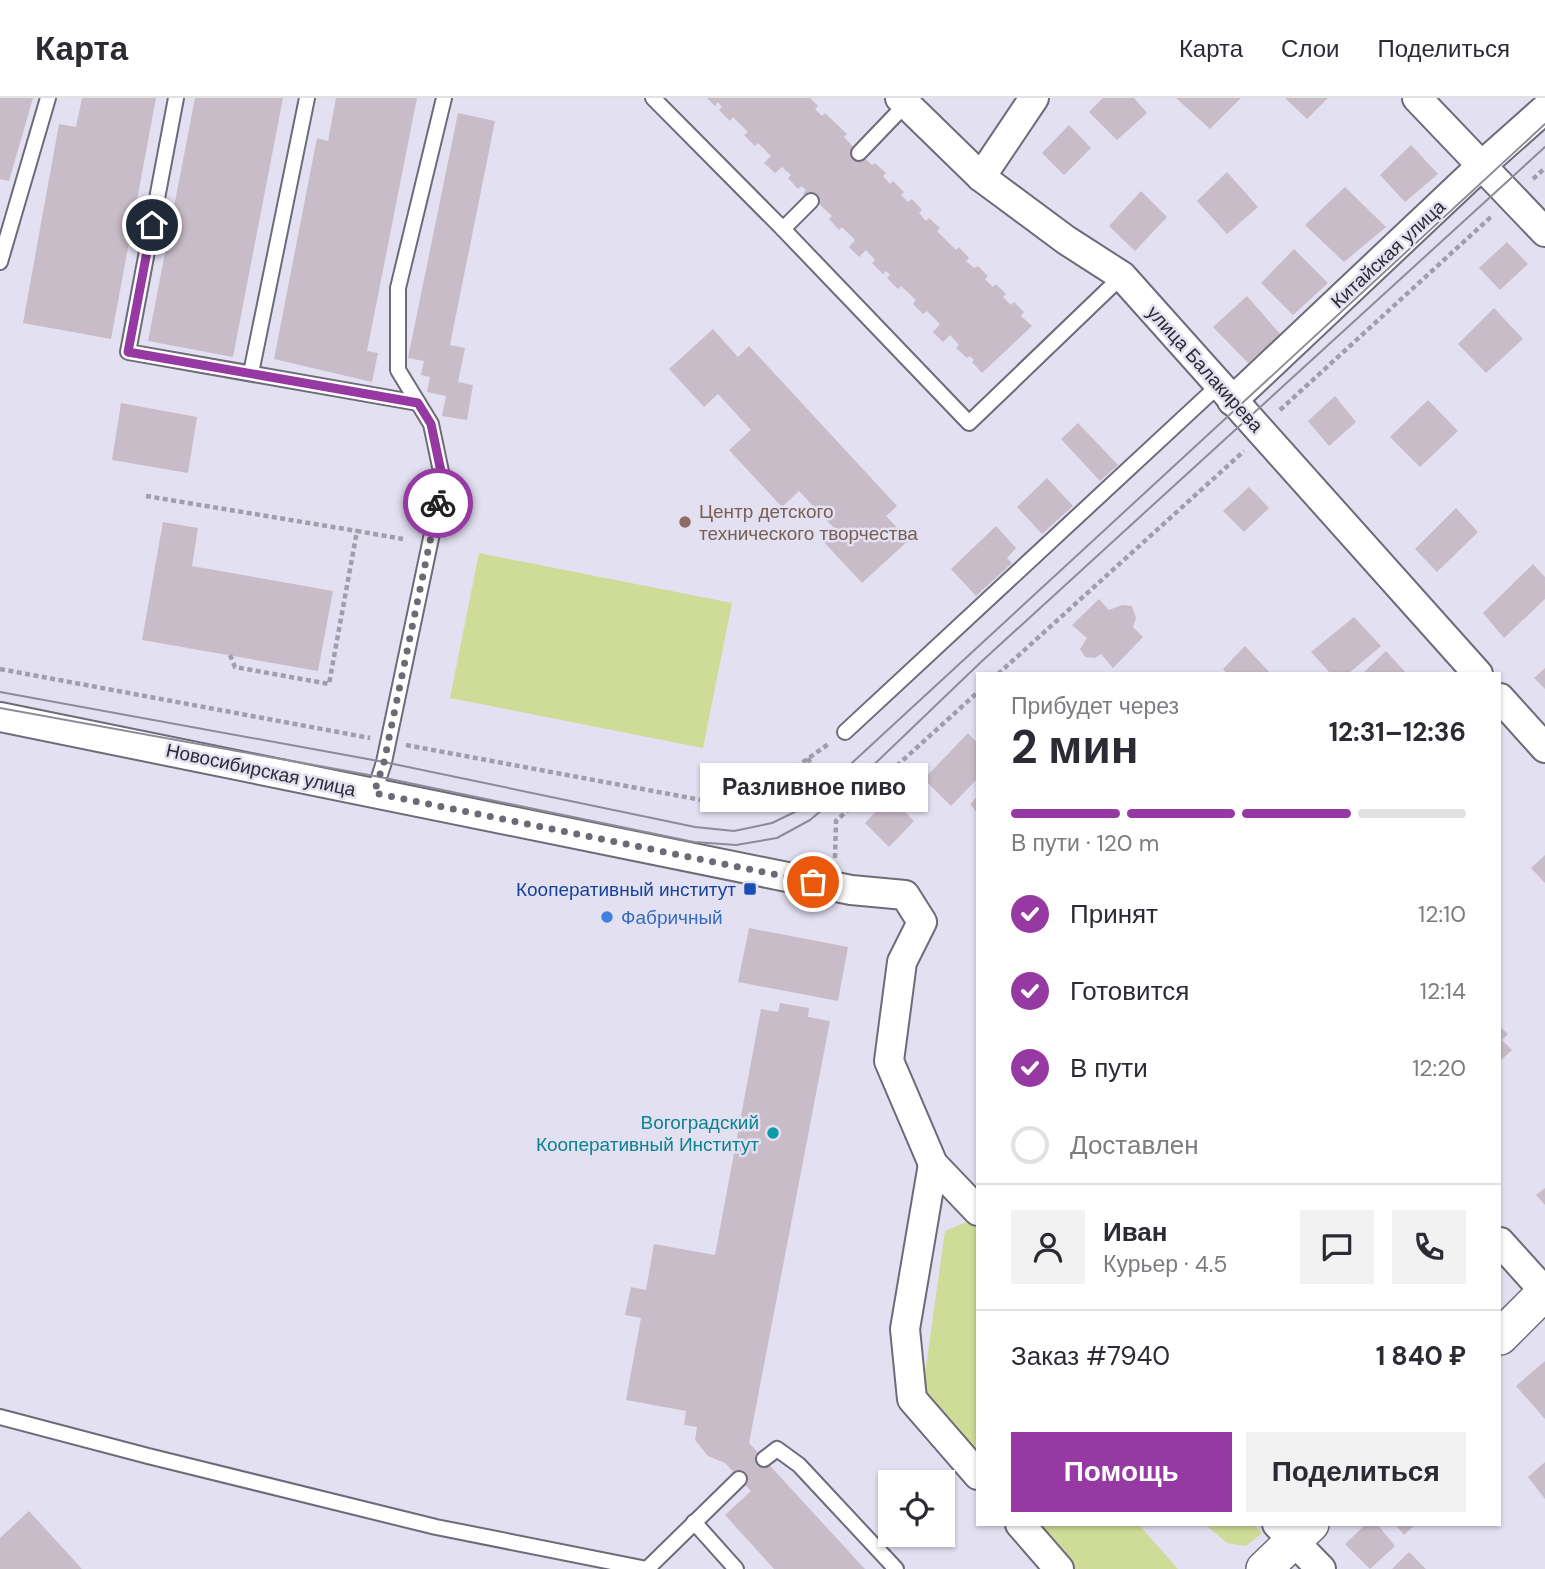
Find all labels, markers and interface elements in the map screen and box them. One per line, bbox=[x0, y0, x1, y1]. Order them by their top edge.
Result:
text: Карта bbox=[35, 27, 128, 70]
text: Карта bbox=[1179, 33, 1243, 64]
text: Слои bbox=[1281, 33, 1339, 64]
text: Поделиться bbox=[1377, 33, 1510, 64]
street label: Китайская улица bbox=[1325, 194, 1451, 314]
pin bbox=[122, 195, 182, 255]
icon: home bbox=[133, 206, 171, 244]
street label: улица Балакирева bbox=[1141, 300, 1269, 438]
courier bbox=[403, 468, 473, 538]
icon: bike bbox=[419, 484, 457, 522]
place label: Центр детского технического творчества bbox=[699, 499, 918, 546]
marker: Центр детского технического творчества bbox=[677, 514, 693, 530]
text: Прибудет через bbox=[1011, 691, 1179, 721]
text: 12:31–12:36 bbox=[1329, 715, 1466, 749]
text: 2 мин bbox=[1011, 717, 1138, 777]
street label: Новосибирская улица bbox=[164, 738, 359, 802]
callout: Разливное пиво bbox=[699, 763, 927, 812]
text: Разливное пиво bbox=[722, 772, 906, 802]
text: В пути · 120 m bbox=[1011, 828, 1159, 858]
pin bbox=[783, 852, 843, 912]
icon: bag bbox=[794, 863, 832, 901]
place label: Кооперативный институт bbox=[516, 877, 736, 902]
marker: Кооперативный институт bbox=[742, 881, 758, 897]
icon: check bbox=[1011, 895, 1049, 933]
text: Принят bbox=[1070, 897, 1158, 931]
text: 12:10 bbox=[1418, 899, 1466, 929]
place label: Фабричный bbox=[621, 905, 723, 930]
marker: Фабричный bbox=[599, 909, 615, 925]
icon: check bbox=[1011, 972, 1049, 1010]
text: Готовится bbox=[1070, 974, 1189, 1008]
text: 12:14 bbox=[1420, 976, 1466, 1006]
icon: check bbox=[1011, 1049, 1049, 1087]
text: В пути bbox=[1070, 1051, 1148, 1085]
text: 12:20 bbox=[1412, 1053, 1466, 1083]
place label: Вогоградский Кооперативный Институт bbox=[536, 1110, 759, 1157]
marker: Вогоградский Кооперативный Институт bbox=[765, 1125, 781, 1141]
text: Доставлен bbox=[1070, 1128, 1199, 1162]
button: person bbox=[1011, 1210, 1085, 1284]
button: chat bbox=[1300, 1210, 1374, 1284]
button: phone bbox=[1392, 1210, 1466, 1284]
text: Иван bbox=[1103, 1215, 1168, 1249]
text: Курьер · 4.5 bbox=[1103, 1249, 1227, 1279]
text: Заказ #7940 bbox=[1011, 1339, 1170, 1373]
text: 1 840 ₽ bbox=[1376, 1339, 1466, 1373]
button: Помощь bbox=[1011, 1432, 1232, 1512]
button: Поделиться bbox=[1246, 1432, 1466, 1512]
map controls bbox=[878, 1470, 955, 1547]
button: locate bbox=[878, 1470, 955, 1547]

